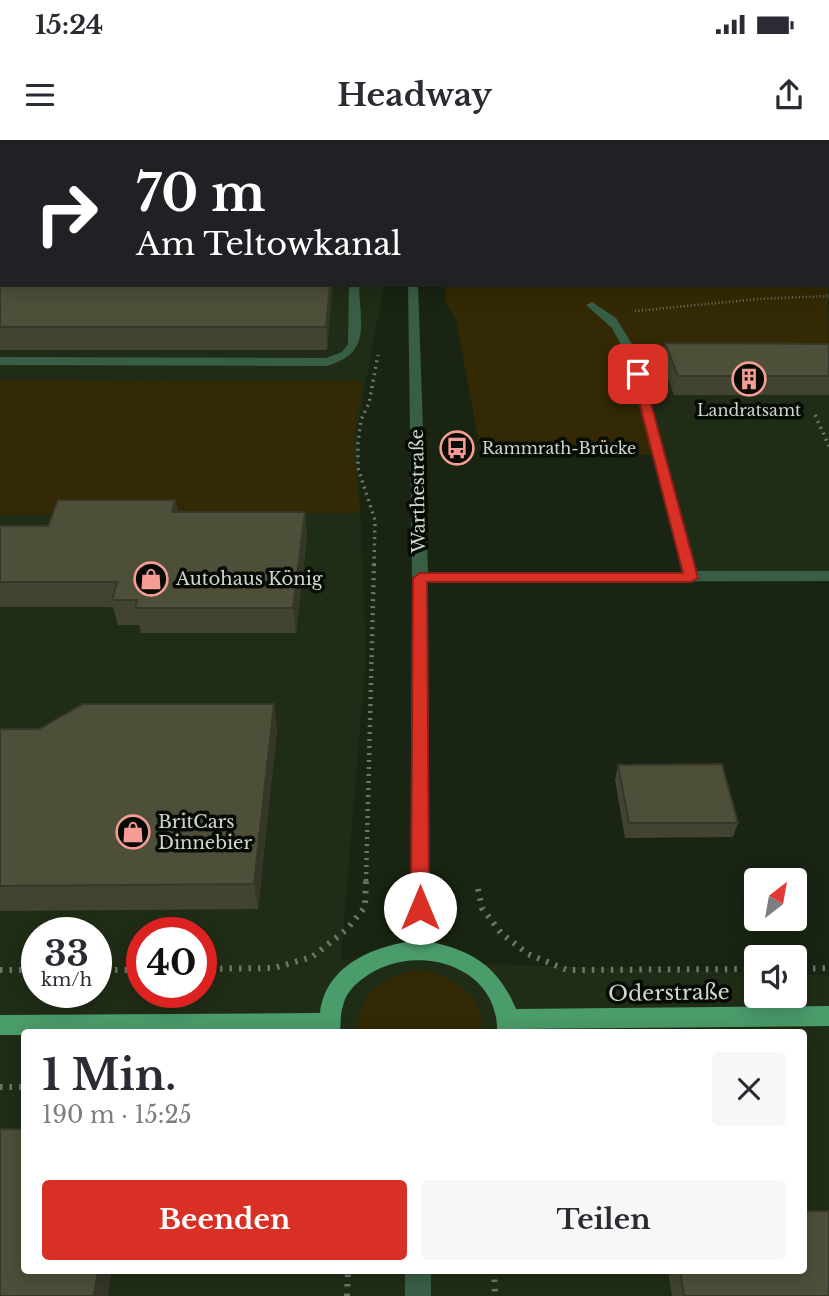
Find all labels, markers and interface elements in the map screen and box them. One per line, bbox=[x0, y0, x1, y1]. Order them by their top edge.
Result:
text: 15:24 bbox=[35, 9, 103, 41]
text: Headway bbox=[337, 75, 492, 115]
icon: menu bbox=[21, 76, 59, 114]
icon: share bbox=[770, 76, 808, 114]
text: 70 m bbox=[136, 163, 266, 224]
icon: right bbox=[21, 168, 112, 259]
text: Am Teltowkanal bbox=[136, 224, 401, 264]
pin bbox=[608, 344, 668, 404]
icon: arrive bbox=[619, 355, 657, 393]
building icon: Landratsamt bbox=[730, 360, 768, 398]
place label: Landratsamt bbox=[697, 400, 801, 420]
street label: Warthestraße bbox=[406, 429, 430, 554]
bus stop icon: Rammrath-Brücke bbox=[438, 429, 476, 467]
place label: Rammrath-Brücke bbox=[482, 438, 636, 458]
shop icon: Autohaus König bbox=[132, 560, 170, 598]
place label: Autohaus König bbox=[175, 568, 323, 590]
place label: BritCars Dinnebier bbox=[158, 811, 252, 854]
shop icon: BritCars Dinnebier bbox=[114, 813, 152, 851]
north arrow bbox=[744, 868, 807, 931]
map controls bbox=[744, 868, 807, 1008]
position arrow bbox=[383, 871, 457, 945]
speed limit sign: 40 bbox=[126, 917, 217, 1008]
text: 33 bbox=[44, 932, 89, 975]
button: sound bbox=[744, 945, 807, 1008]
text: km/h bbox=[41, 969, 92, 991]
street label: Oderstraße bbox=[608, 979, 730, 1007]
text: 1 Min. bbox=[42, 1049, 176, 1101]
button: close bbox=[712, 1052, 786, 1126]
text: 190 m · 15:25 bbox=[42, 1101, 192, 1129]
button: Beenden bbox=[42, 1180, 407, 1260]
button: Teilen bbox=[421, 1180, 786, 1260]

